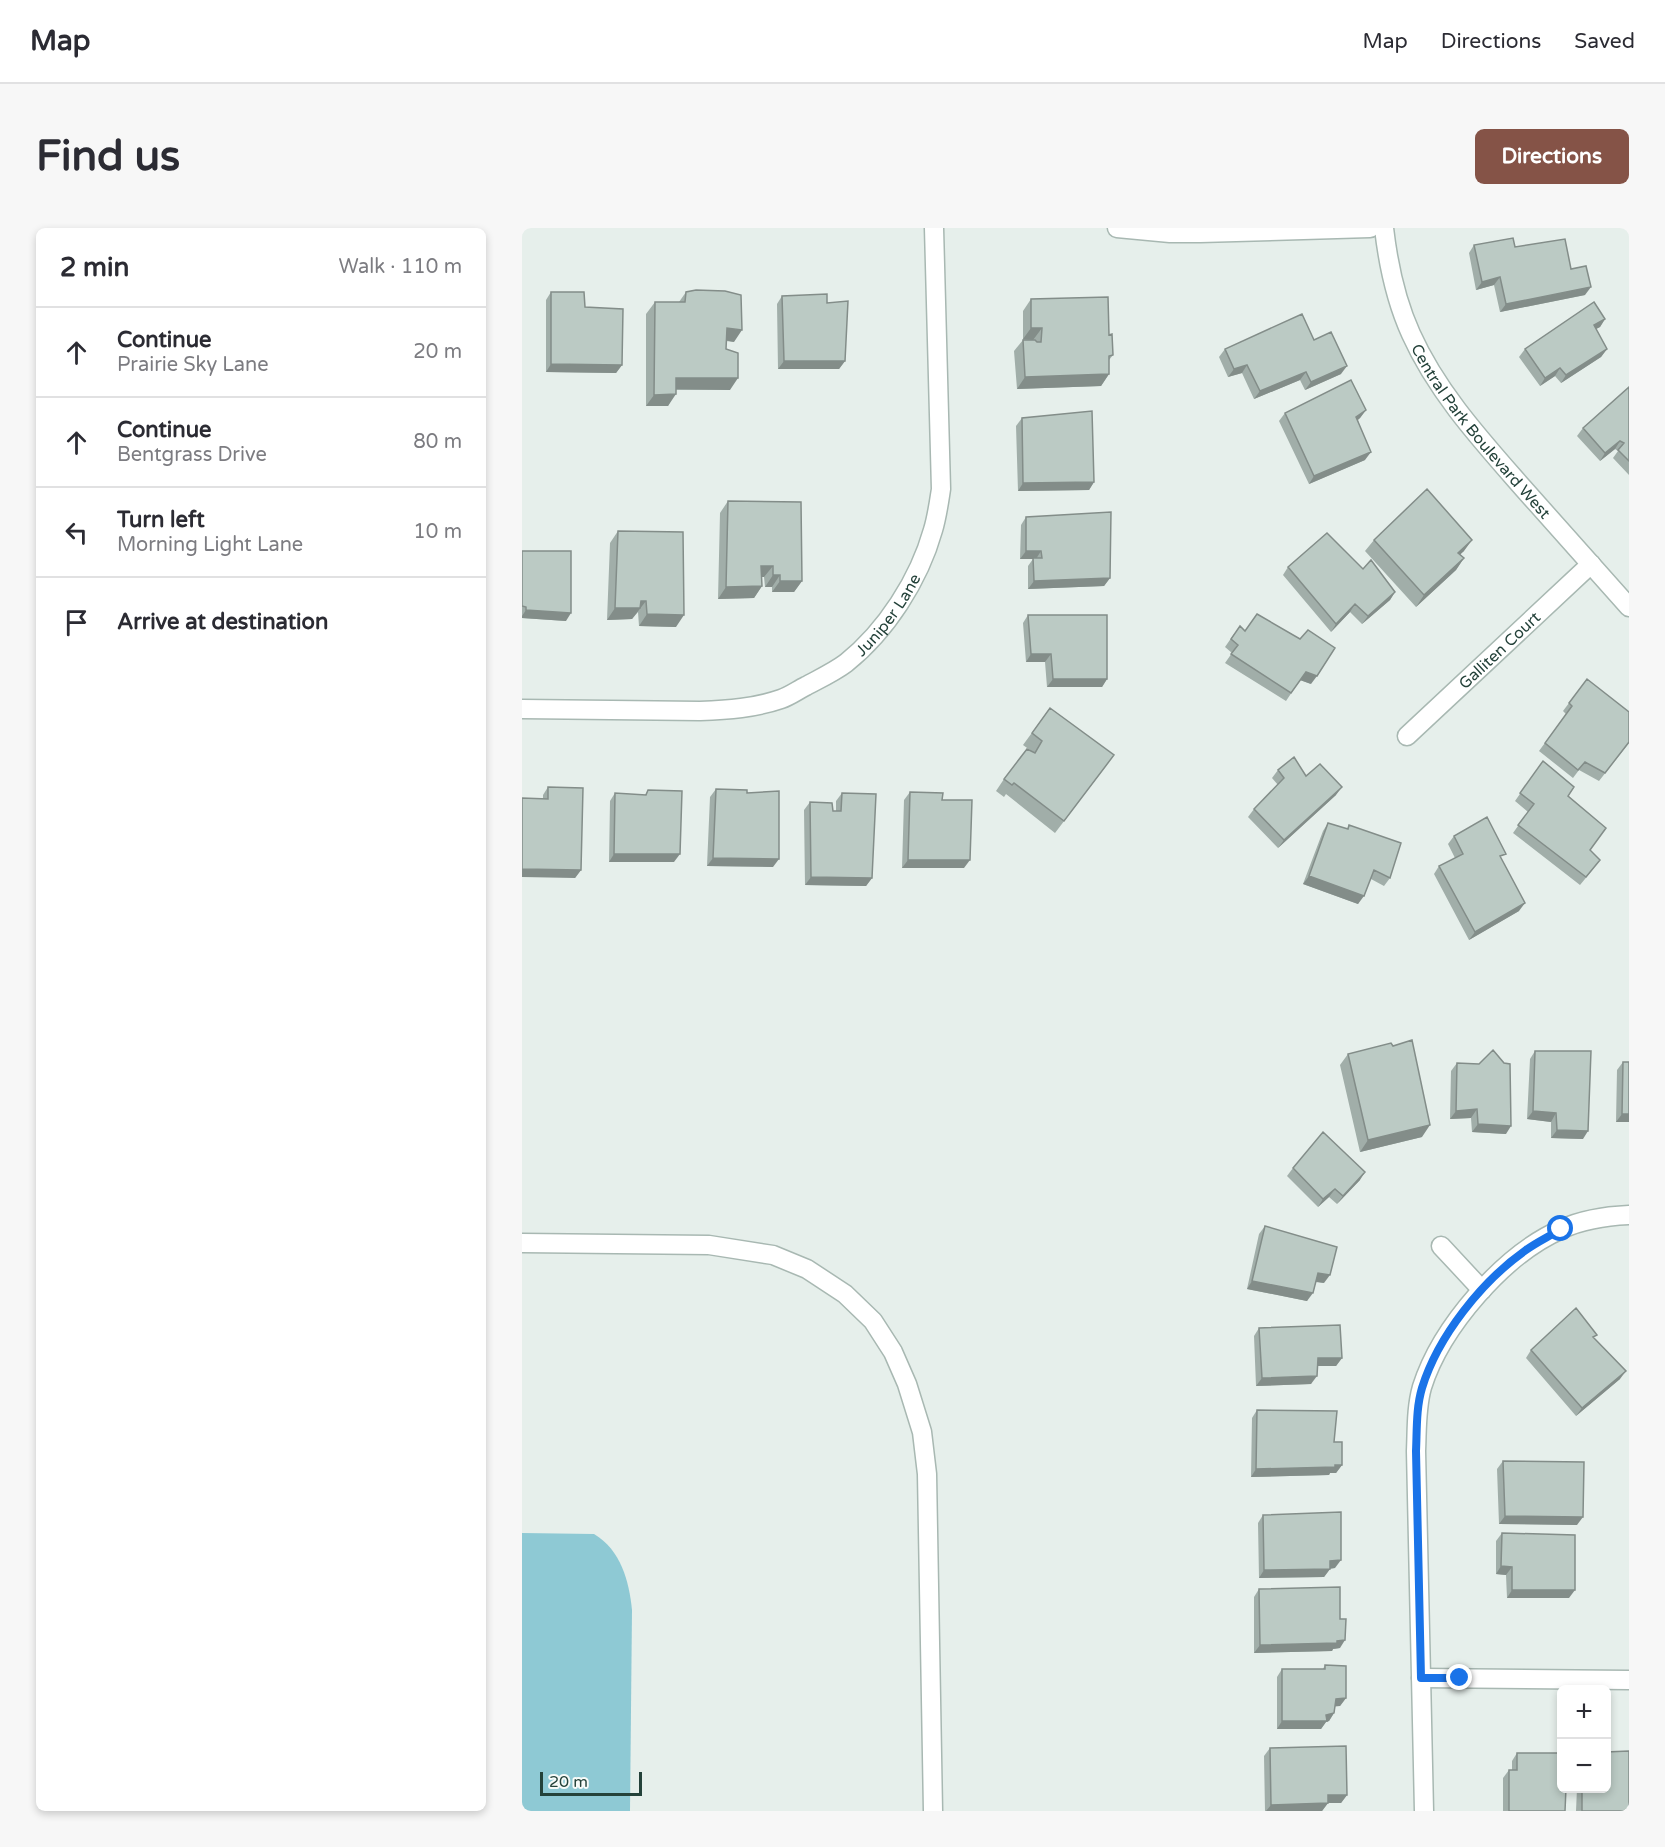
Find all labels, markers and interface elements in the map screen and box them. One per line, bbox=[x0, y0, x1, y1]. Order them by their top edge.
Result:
text: Map bbox=[30, 24, 90, 58]
text: Map bbox=[1362, 29, 1408, 54]
text: Directions bbox=[1441, 29, 1541, 54]
text: Saved bbox=[1574, 29, 1635, 54]
button: Directions bbox=[1475, 129, 1629, 184]
text: Find us bbox=[36, 131, 180, 182]
text: 2 min bbox=[60, 252, 129, 283]
text: Walk · 110 m bbox=[339, 255, 462, 279]
text: Continue bbox=[117, 327, 212, 353]
icon: ahead bbox=[60, 336, 93, 369]
text: 20 m bbox=[413, 340, 462, 364]
street label: Central Park Boulevard West bbox=[1406, 341, 1555, 523]
text: Prairie Sky Lane bbox=[117, 353, 269, 377]
text: Continue bbox=[117, 417, 212, 443]
icon: ahead bbox=[60, 426, 93, 459]
text: 80 m bbox=[413, 430, 462, 454]
text: Bentgrass Drive bbox=[117, 443, 267, 467]
text: Turn left bbox=[117, 507, 205, 533]
icon: left bbox=[60, 516, 93, 549]
text: 10 m bbox=[413, 520, 462, 544]
text: Morning Light Lane bbox=[117, 533, 303, 557]
street label: Juniper Lane bbox=[852, 571, 925, 661]
icon: arrive bbox=[60, 606, 93, 639]
street label: Galliten Court bbox=[1455, 608, 1545, 694]
text: Arrive at destination bbox=[117, 609, 328, 635]
route start bbox=[1547, 1215, 1573, 1241]
route end bbox=[1446, 1664, 1472, 1690]
map controls bbox=[1557, 1685, 1611, 1793]
button: + bbox=[1557, 1685, 1611, 1739]
button: − bbox=[1557, 1739, 1611, 1793]
scale bar bbox=[540, 1769, 642, 1796]
text: 20 m bbox=[549, 1772, 588, 1792]

